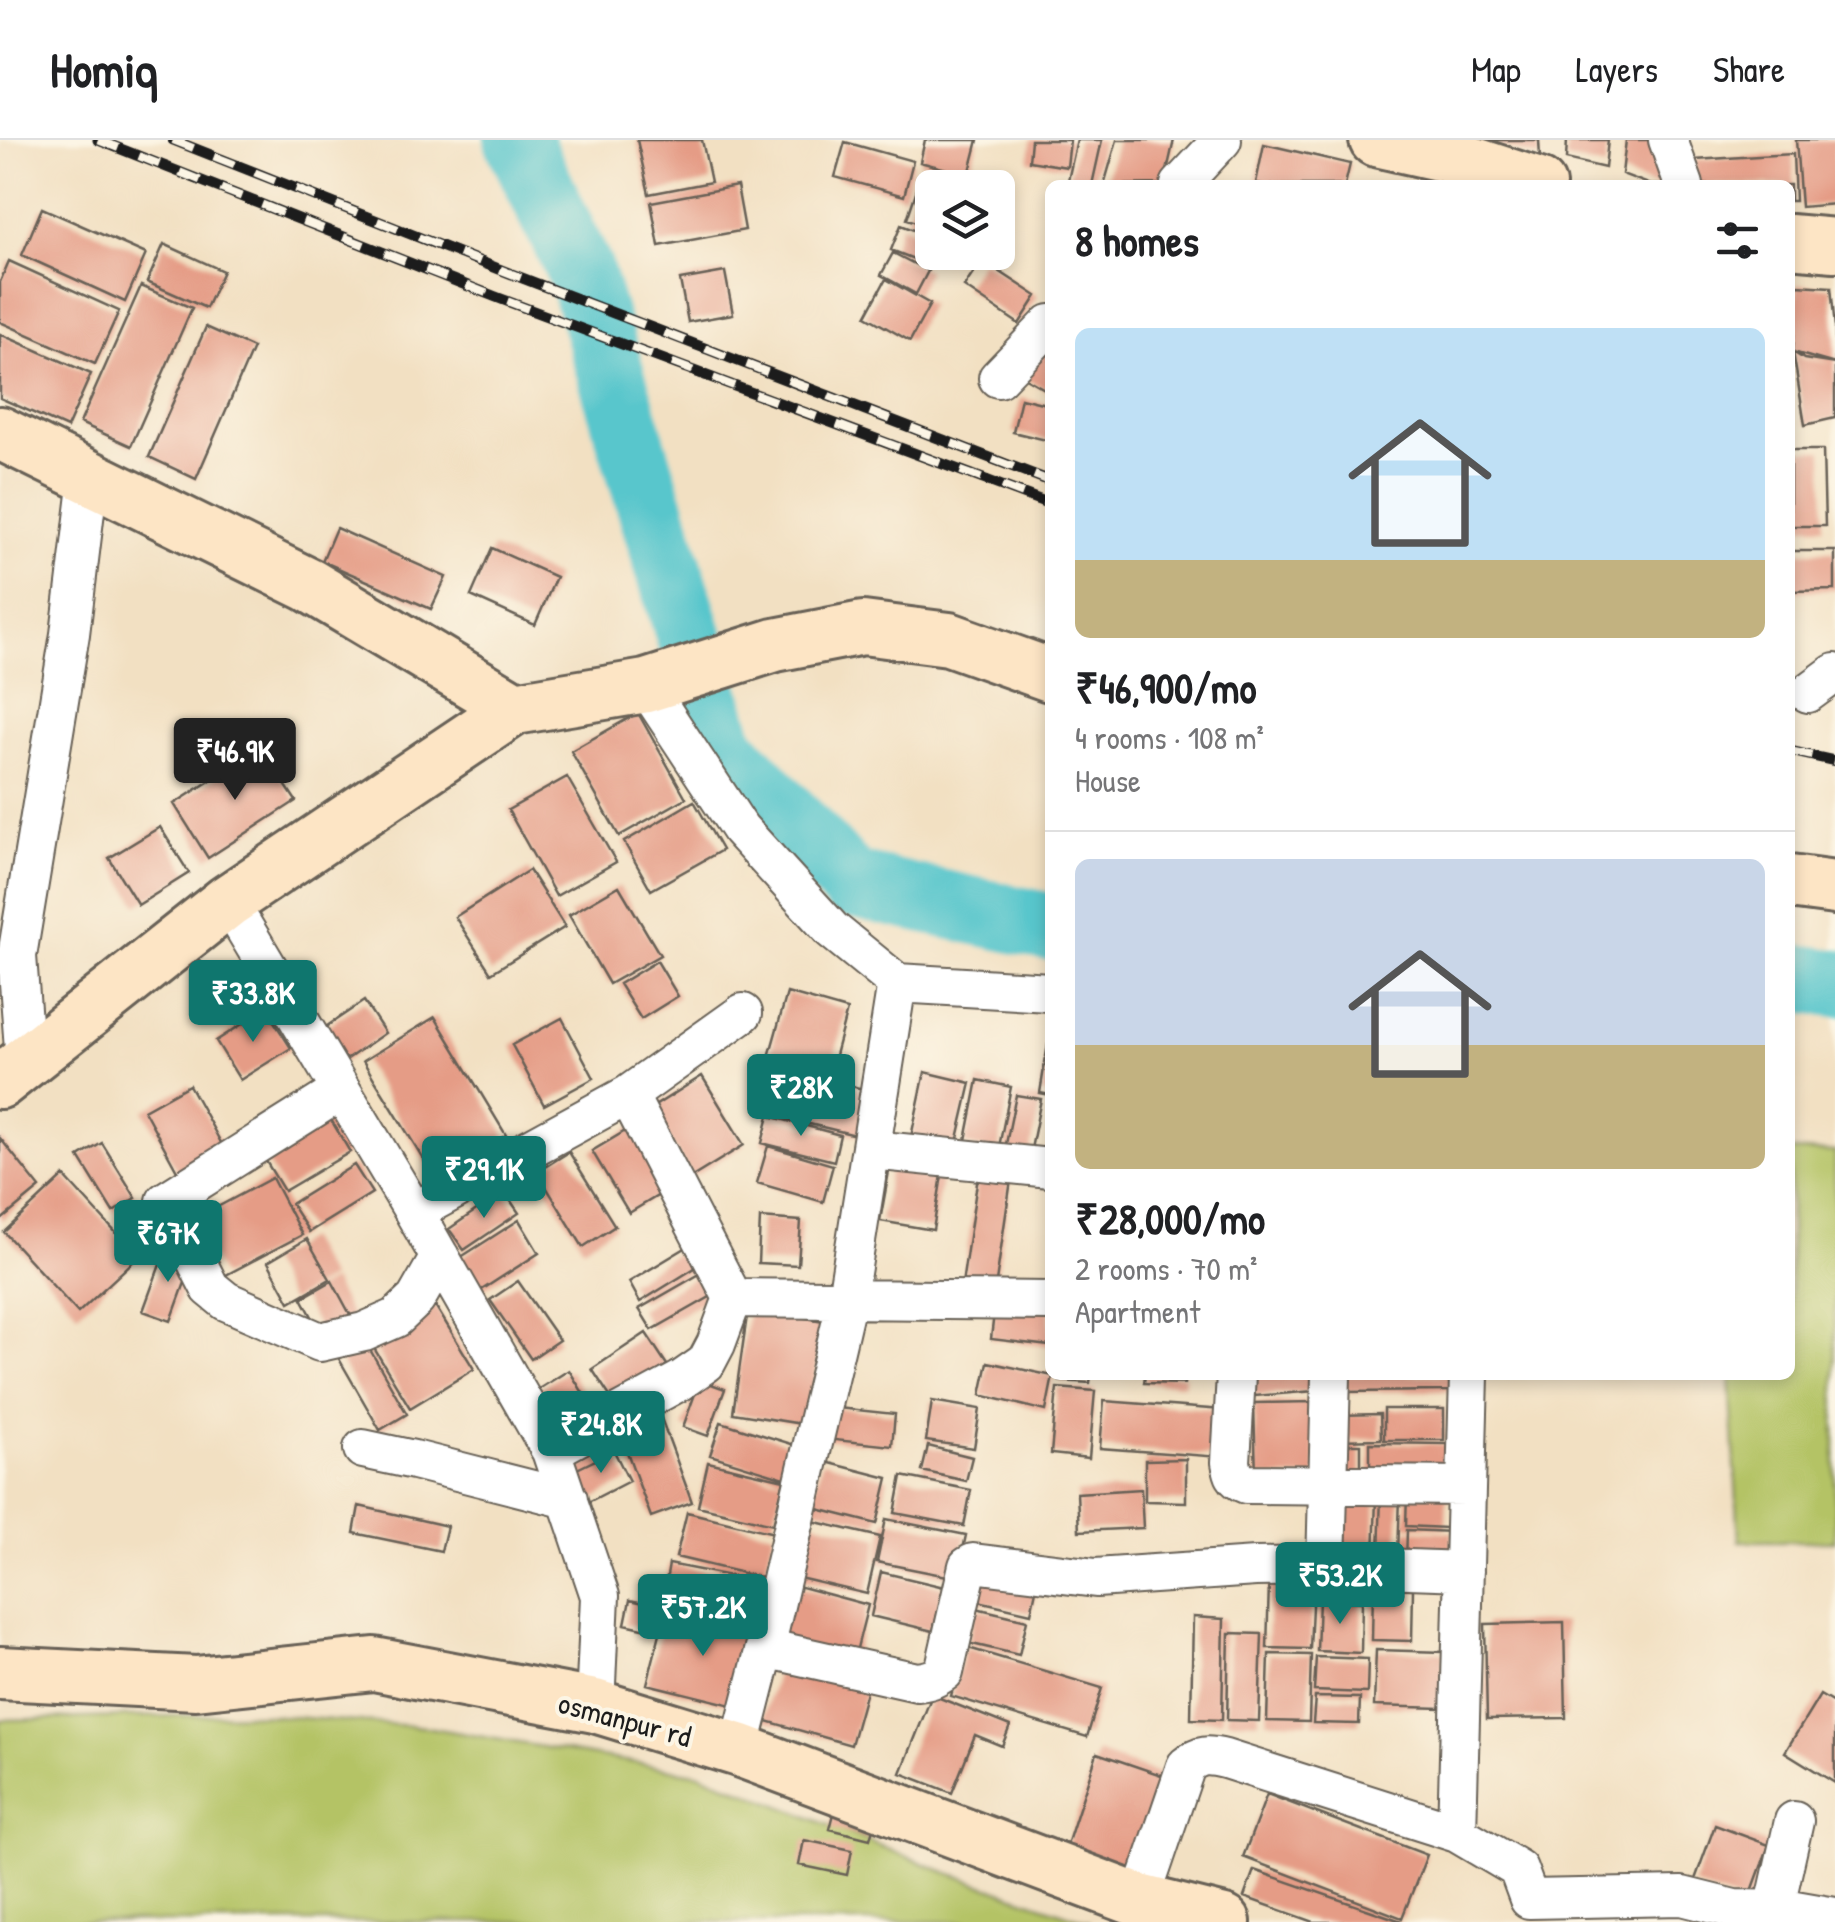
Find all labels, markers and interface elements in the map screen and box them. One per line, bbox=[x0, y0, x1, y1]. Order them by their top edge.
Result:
text: Homiq bbox=[50, 37, 157, 102]
text: Map bbox=[1471, 46, 1521, 93]
text: Layers bbox=[1576, 46, 1658, 93]
text: Share bbox=[1713, 46, 1785, 93]
map controls bbox=[915, 170, 1015, 270]
button: layers bbox=[915, 170, 1015, 270]
text: 8 homes bbox=[1075, 212, 1199, 269]
icon: filters bbox=[1710, 213, 1765, 268]
icon: home bbox=[1330, 393, 1510, 573]
text: ₹46,900/mo bbox=[1075, 659, 1256, 716]
text: 4 rooms · 108 m² bbox=[1075, 716, 1264, 759]
pin: ₹46.9K bbox=[154, 718, 316, 803]
text: ₹46.9K bbox=[196, 729, 274, 772]
text: House bbox=[1075, 759, 1141, 802]
icon: home bbox=[1330, 924, 1510, 1104]
pin: ₹33.8K bbox=[172, 960, 334, 1045]
text: ₹33.8K bbox=[211, 971, 295, 1014]
pin: ₹28K bbox=[742, 1054, 860, 1139]
text: ₹28K bbox=[769, 1065, 833, 1108]
pin: ₹29.1K bbox=[403, 1136, 565, 1221]
text: ₹29.1K bbox=[444, 1147, 524, 1190]
text: ₹28,000/mo bbox=[1075, 1190, 1265, 1247]
pin: ₹67K bbox=[109, 1200, 227, 1285]
text: ₹67K bbox=[136, 1211, 200, 1254]
text: 2 rooms · 70 m² bbox=[1075, 1247, 1257, 1290]
text: Apartment bbox=[1075, 1290, 1200, 1333]
pin: ₹24.8K bbox=[520, 1391, 682, 1476]
text: ₹24.8K bbox=[560, 1402, 642, 1445]
pin: ₹53.2K bbox=[1259, 1542, 1421, 1627]
text: ₹53.2K bbox=[1298, 1553, 1382, 1596]
pin: ₹57.2K bbox=[622, 1574, 784, 1659]
text: ₹57.2K bbox=[660, 1585, 746, 1628]
street label: osmanpur rd bbox=[554, 1682, 696, 1756]

